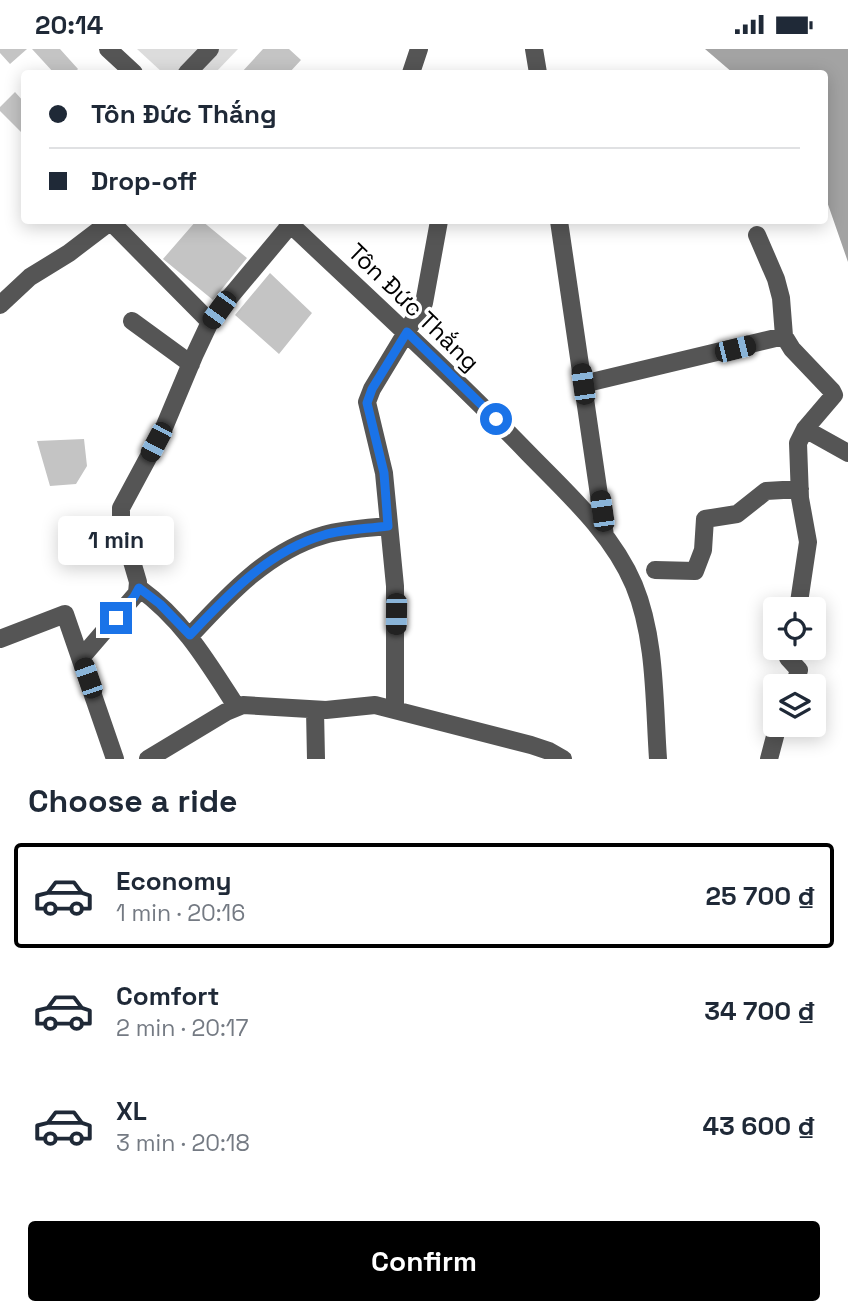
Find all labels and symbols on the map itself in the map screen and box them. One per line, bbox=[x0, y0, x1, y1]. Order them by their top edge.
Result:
street label: Tôn Đức Thắng bbox=[342, 236, 486, 378]
car bbox=[199, 287, 240, 333]
car bbox=[713, 334, 758, 364]
car bbox=[570, 362, 597, 406]
route start bbox=[480, 403, 512, 435]
car bbox=[137, 419, 176, 465]
car bbox=[589, 489, 616, 533]
callout: 1 min bbox=[58, 517, 174, 565]
car bbox=[386, 593, 407, 635]
route end bbox=[100, 602, 132, 634]
car bbox=[72, 655, 105, 701]

